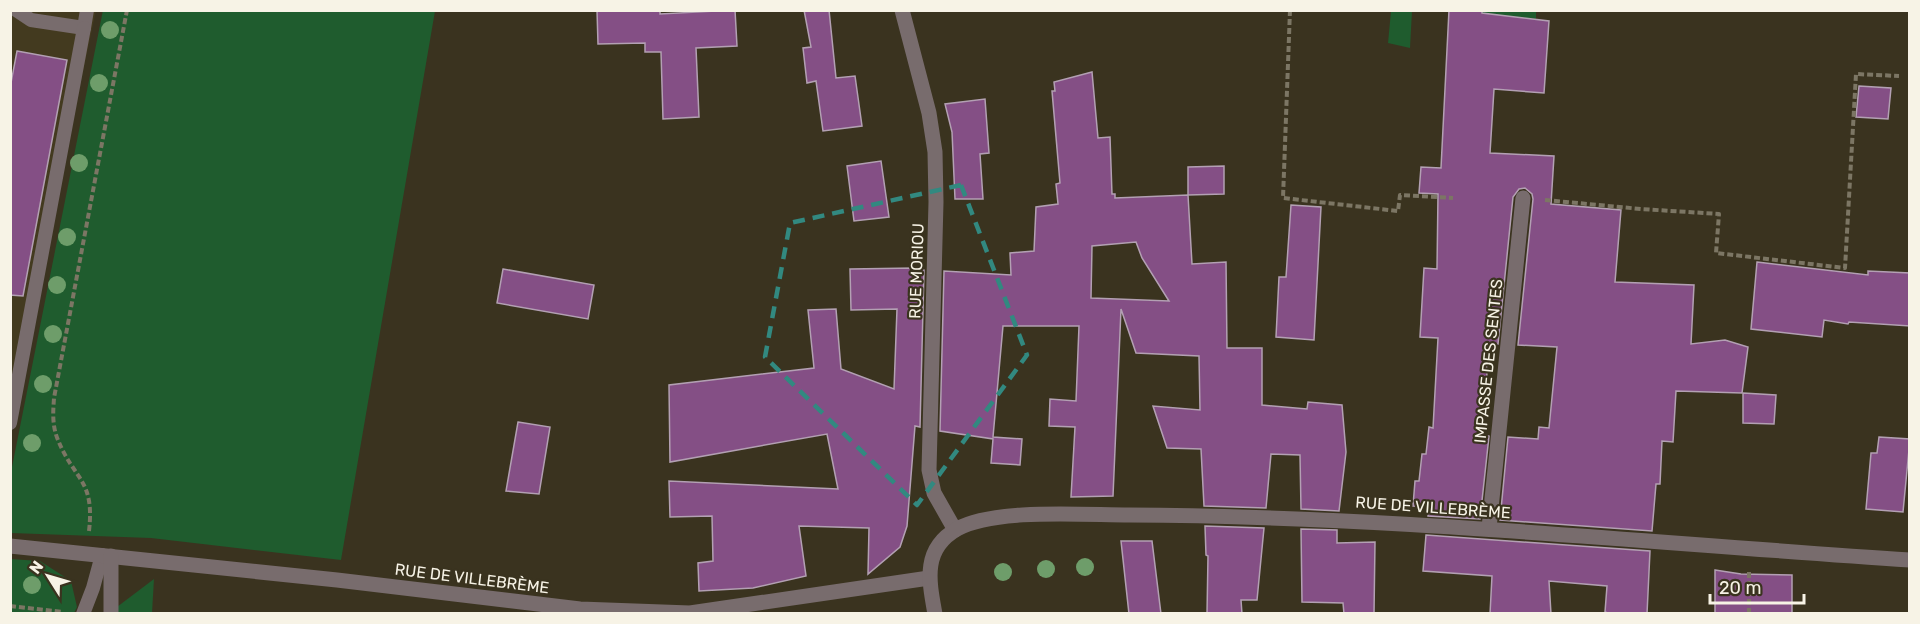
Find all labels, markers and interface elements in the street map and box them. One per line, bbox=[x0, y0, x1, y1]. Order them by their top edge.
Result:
street label: RUE MORIOU bbox=[905, 223, 928, 319]
street label: IMPASSE DES SENTES bbox=[1470, 278, 1507, 444]
street label: RUE DE VILLEBRÈME bbox=[1355, 493, 1511, 522]
north arrow bbox=[18, 546, 78, 606]
text: N bbox=[25, 557, 47, 578]
street label: RUE DE VILLEBRÈME bbox=[394, 560, 550, 597]
scale bar bbox=[1710, 567, 1804, 605]
text: 20 m bbox=[1719, 577, 1761, 599]

